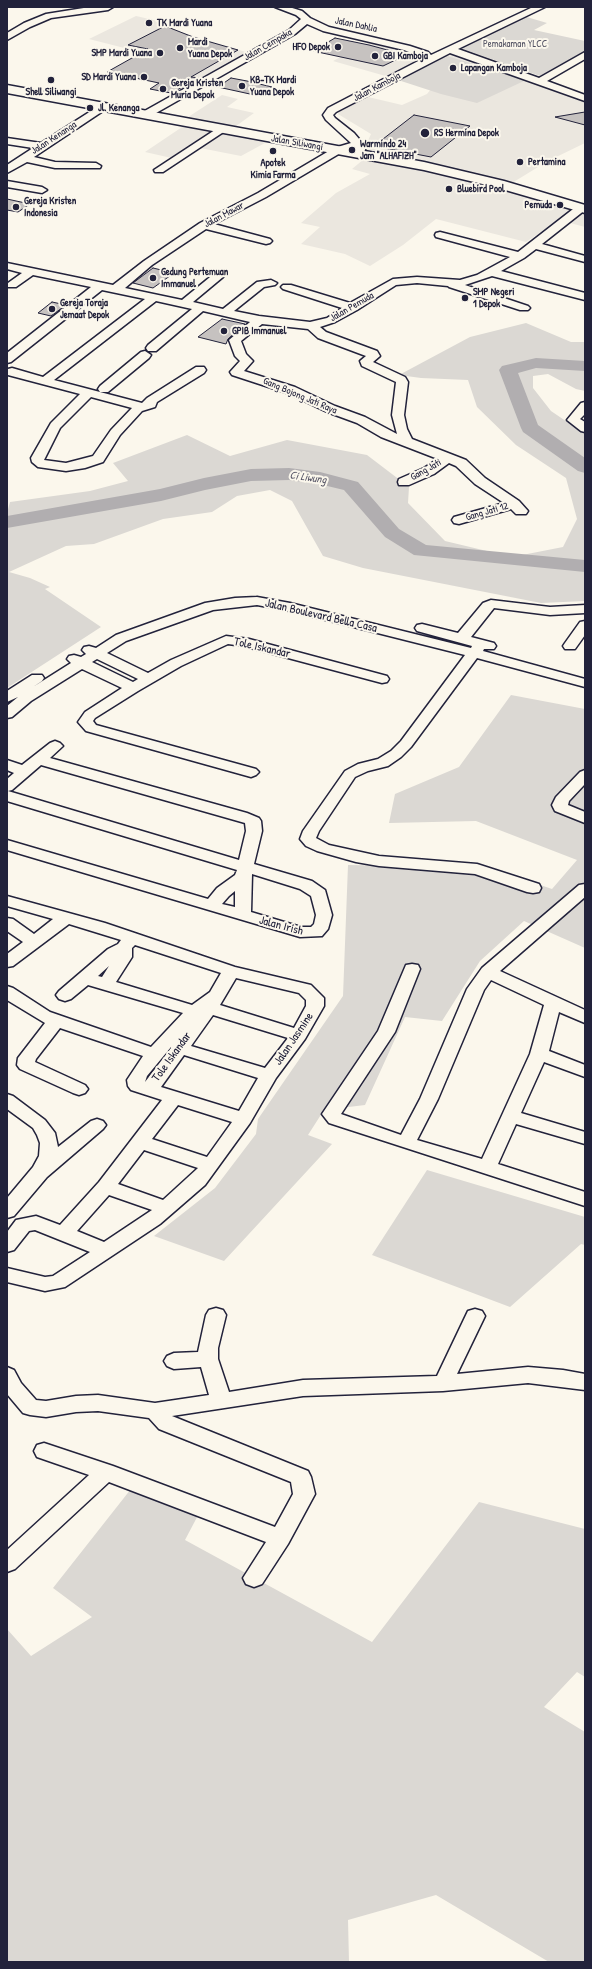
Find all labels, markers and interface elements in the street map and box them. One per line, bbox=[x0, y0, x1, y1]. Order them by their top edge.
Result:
street label: Jalan Dahlia bbox=[334, 15, 378, 35]
place label: TK Mardi Yuana bbox=[157, 17, 212, 29]
marker: TK Mardi Yuana bbox=[144, 18, 154, 28]
street label: Jalan Cempaka bbox=[242, 26, 294, 64]
place label: Mardi Yuana Depok bbox=[188, 36, 232, 60]
park label: Pemakaman YLCC bbox=[483, 38, 547, 50]
place label: HFO Depok bbox=[293, 41, 330, 53]
marker: HFO Depok bbox=[333, 42, 343, 52]
marker: Mardi Yuana Depok bbox=[175, 43, 185, 53]
place label: SMP Mardi Yuana bbox=[91, 47, 152, 59]
marker: SMP Mardi Yuana bbox=[155, 48, 165, 58]
place label: GBI Kamboja bbox=[383, 50, 428, 62]
marker: GBI Kamboja bbox=[370, 51, 380, 61]
place label: Lapangan Kamboja bbox=[461, 62, 527, 74]
marker: Lapangan Kamboja bbox=[448, 63, 458, 73]
street label: Jalan Kamboja bbox=[351, 70, 403, 104]
place label: SD Mardi Yuana bbox=[81, 71, 136, 83]
marker: SD Mardi Yuana bbox=[139, 72, 149, 82]
place label: KB-TK Mardi Yuana Depok bbox=[250, 74, 296, 98]
marker: Shell Siliwangi bbox=[46, 75, 56, 85]
place label: Gereja Kristen Muria Depok bbox=[171, 77, 223, 100]
marker: KB-TK Mardi Yuana Depok bbox=[237, 81, 247, 91]
marker: Gereja Kristen Muria Depok bbox=[158, 84, 168, 94]
place label: Shell Siliwangi bbox=[26, 86, 76, 98]
place label: Jl. Kenanga bbox=[98, 102, 139, 114]
marker: Jl. Kenanga bbox=[85, 103, 95, 113]
street label: Jalan Kenanga bbox=[29, 119, 79, 157]
marker: RS Hermina Depok bbox=[419, 127, 431, 139]
place label: RS Hermina Depok bbox=[434, 127, 499, 139]
street label: Jalan Siliwangi bbox=[270, 133, 324, 153]
place label: Warmindo 24 Jam "ALHAFIZH" bbox=[360, 138, 417, 162]
marker: Warmindo 24 Jam "ALHAFIZH" bbox=[347, 145, 357, 155]
marker: Apotek Kimia Farma bbox=[268, 146, 278, 156]
place label: Pertamina bbox=[528, 156, 565, 168]
place label: Apotek Kimia Farma bbox=[251, 157, 295, 180]
marker: Pertamina bbox=[515, 157, 525, 167]
place label: Bluebird Pool bbox=[457, 183, 505, 195]
marker: Bluebird Pool bbox=[444, 184, 454, 194]
place label: Gereja Kristen Indonesia bbox=[24, 195, 76, 218]
place label: Pemuda bbox=[525, 199, 552, 211]
street label: Jalan Mawar bbox=[202, 200, 246, 230]
marker: Pemuda bbox=[555, 200, 565, 210]
marker: Gereja Kristen Indonesia bbox=[11, 202, 21, 212]
place label: Gedung Pertemuan Immanuel bbox=[161, 266, 228, 290]
marker: Gedung Pertemuan Immanuel bbox=[148, 273, 158, 283]
place label: SMP Negeri 1 Depok bbox=[473, 286, 514, 310]
street label: Jalan Pemuda bbox=[328, 290, 376, 324]
marker: SMP Negeri 1 Depok bbox=[460, 293, 470, 303]
place label: Gereja Toraja Jemaat Depok bbox=[60, 297, 109, 320]
marker: Gereja Toraja Jemaat Depok bbox=[47, 304, 57, 314]
place label: GPIB Immanuel bbox=[232, 325, 286, 337]
marker: GPIB Immanuel bbox=[219, 326, 229, 336]
street label: Gang Bojong Jati Raya bbox=[261, 375, 339, 417]
street label: Gang Jati bbox=[409, 457, 443, 483]
water label: Ci Liwung bbox=[289, 469, 327, 487]
street label: Gang Jati 12 bbox=[464, 500, 510, 524]
street label: Jalan Boulevard Bella Casa bbox=[264, 596, 378, 636]
street label: Tole Iskandar bbox=[232, 634, 292, 662]
street label: Jalan Irish bbox=[257, 913, 305, 939]
street label: Jalan Jasmine bbox=[271, 1010, 317, 1068]
street label: Tole Iskandar bbox=[149, 1029, 195, 1085]

